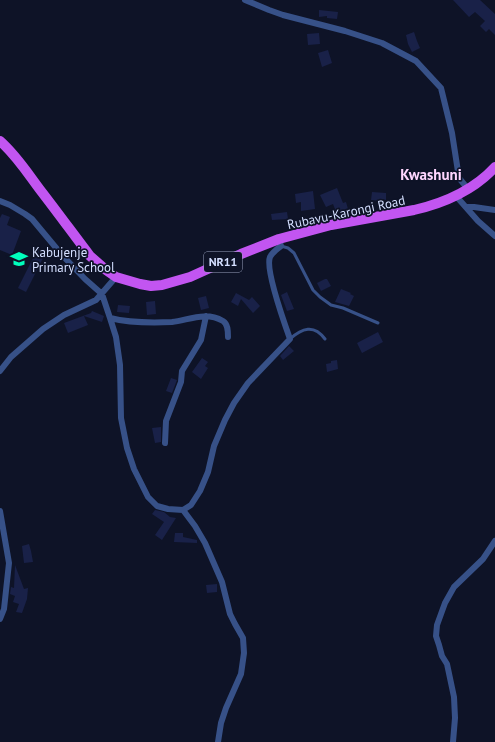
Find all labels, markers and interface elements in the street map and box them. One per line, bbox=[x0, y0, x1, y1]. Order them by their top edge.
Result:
district label: Kwashuni bbox=[400, 165, 462, 184]
street label: Rubavu-Karongi Road bbox=[286, 192, 407, 233]
place label: Kabujenje Primary School bbox=[32, 244, 115, 276]
school or university icon: Kabujenje Primary School bbox=[9, 249, 29, 269]
road number: NR11 bbox=[204, 252, 242, 272]

